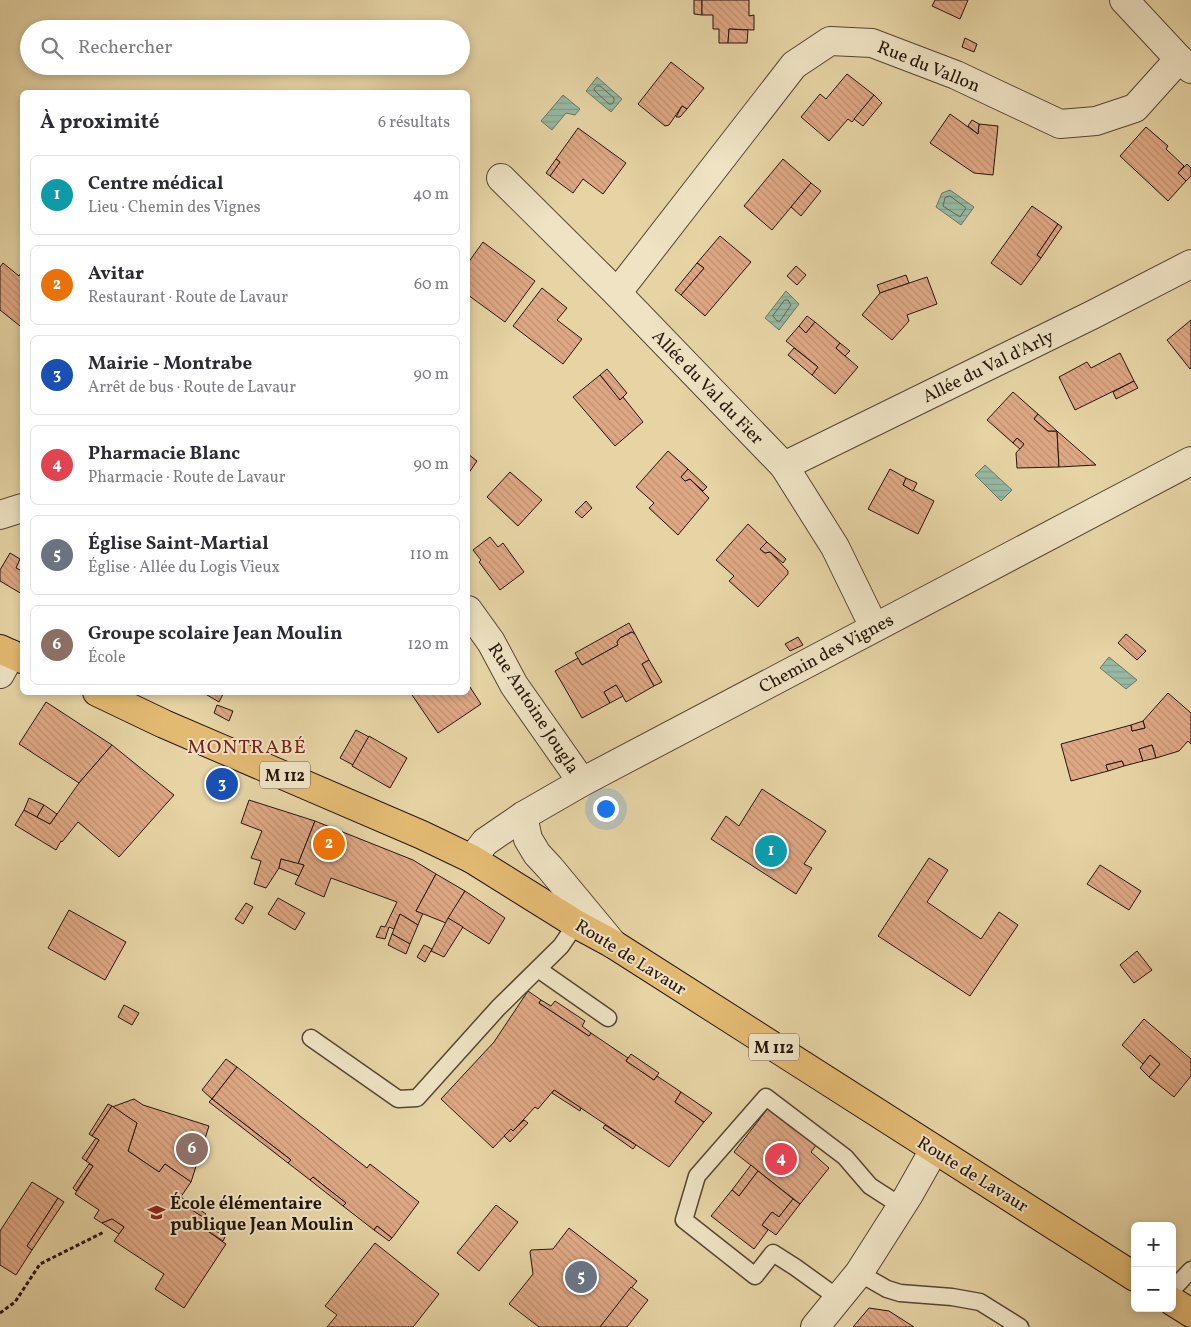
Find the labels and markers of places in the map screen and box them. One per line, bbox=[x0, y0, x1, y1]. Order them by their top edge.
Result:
pin: 3 bbox=[206, 765, 238, 803]
pin: 2 bbox=[313, 825, 345, 863]
pin: 1 bbox=[755, 832, 787, 870]
pin: 6 bbox=[176, 1130, 208, 1168]
pin: 4 bbox=[765, 1140, 797, 1178]
place label: École élémentaire publique Jean Moulin bbox=[170, 1192, 354, 1238]
school or university icon: École élémentaire publique Jean Moulin bbox=[146, 1203, 166, 1223]
pin: 5 bbox=[565, 1258, 597, 1296]

